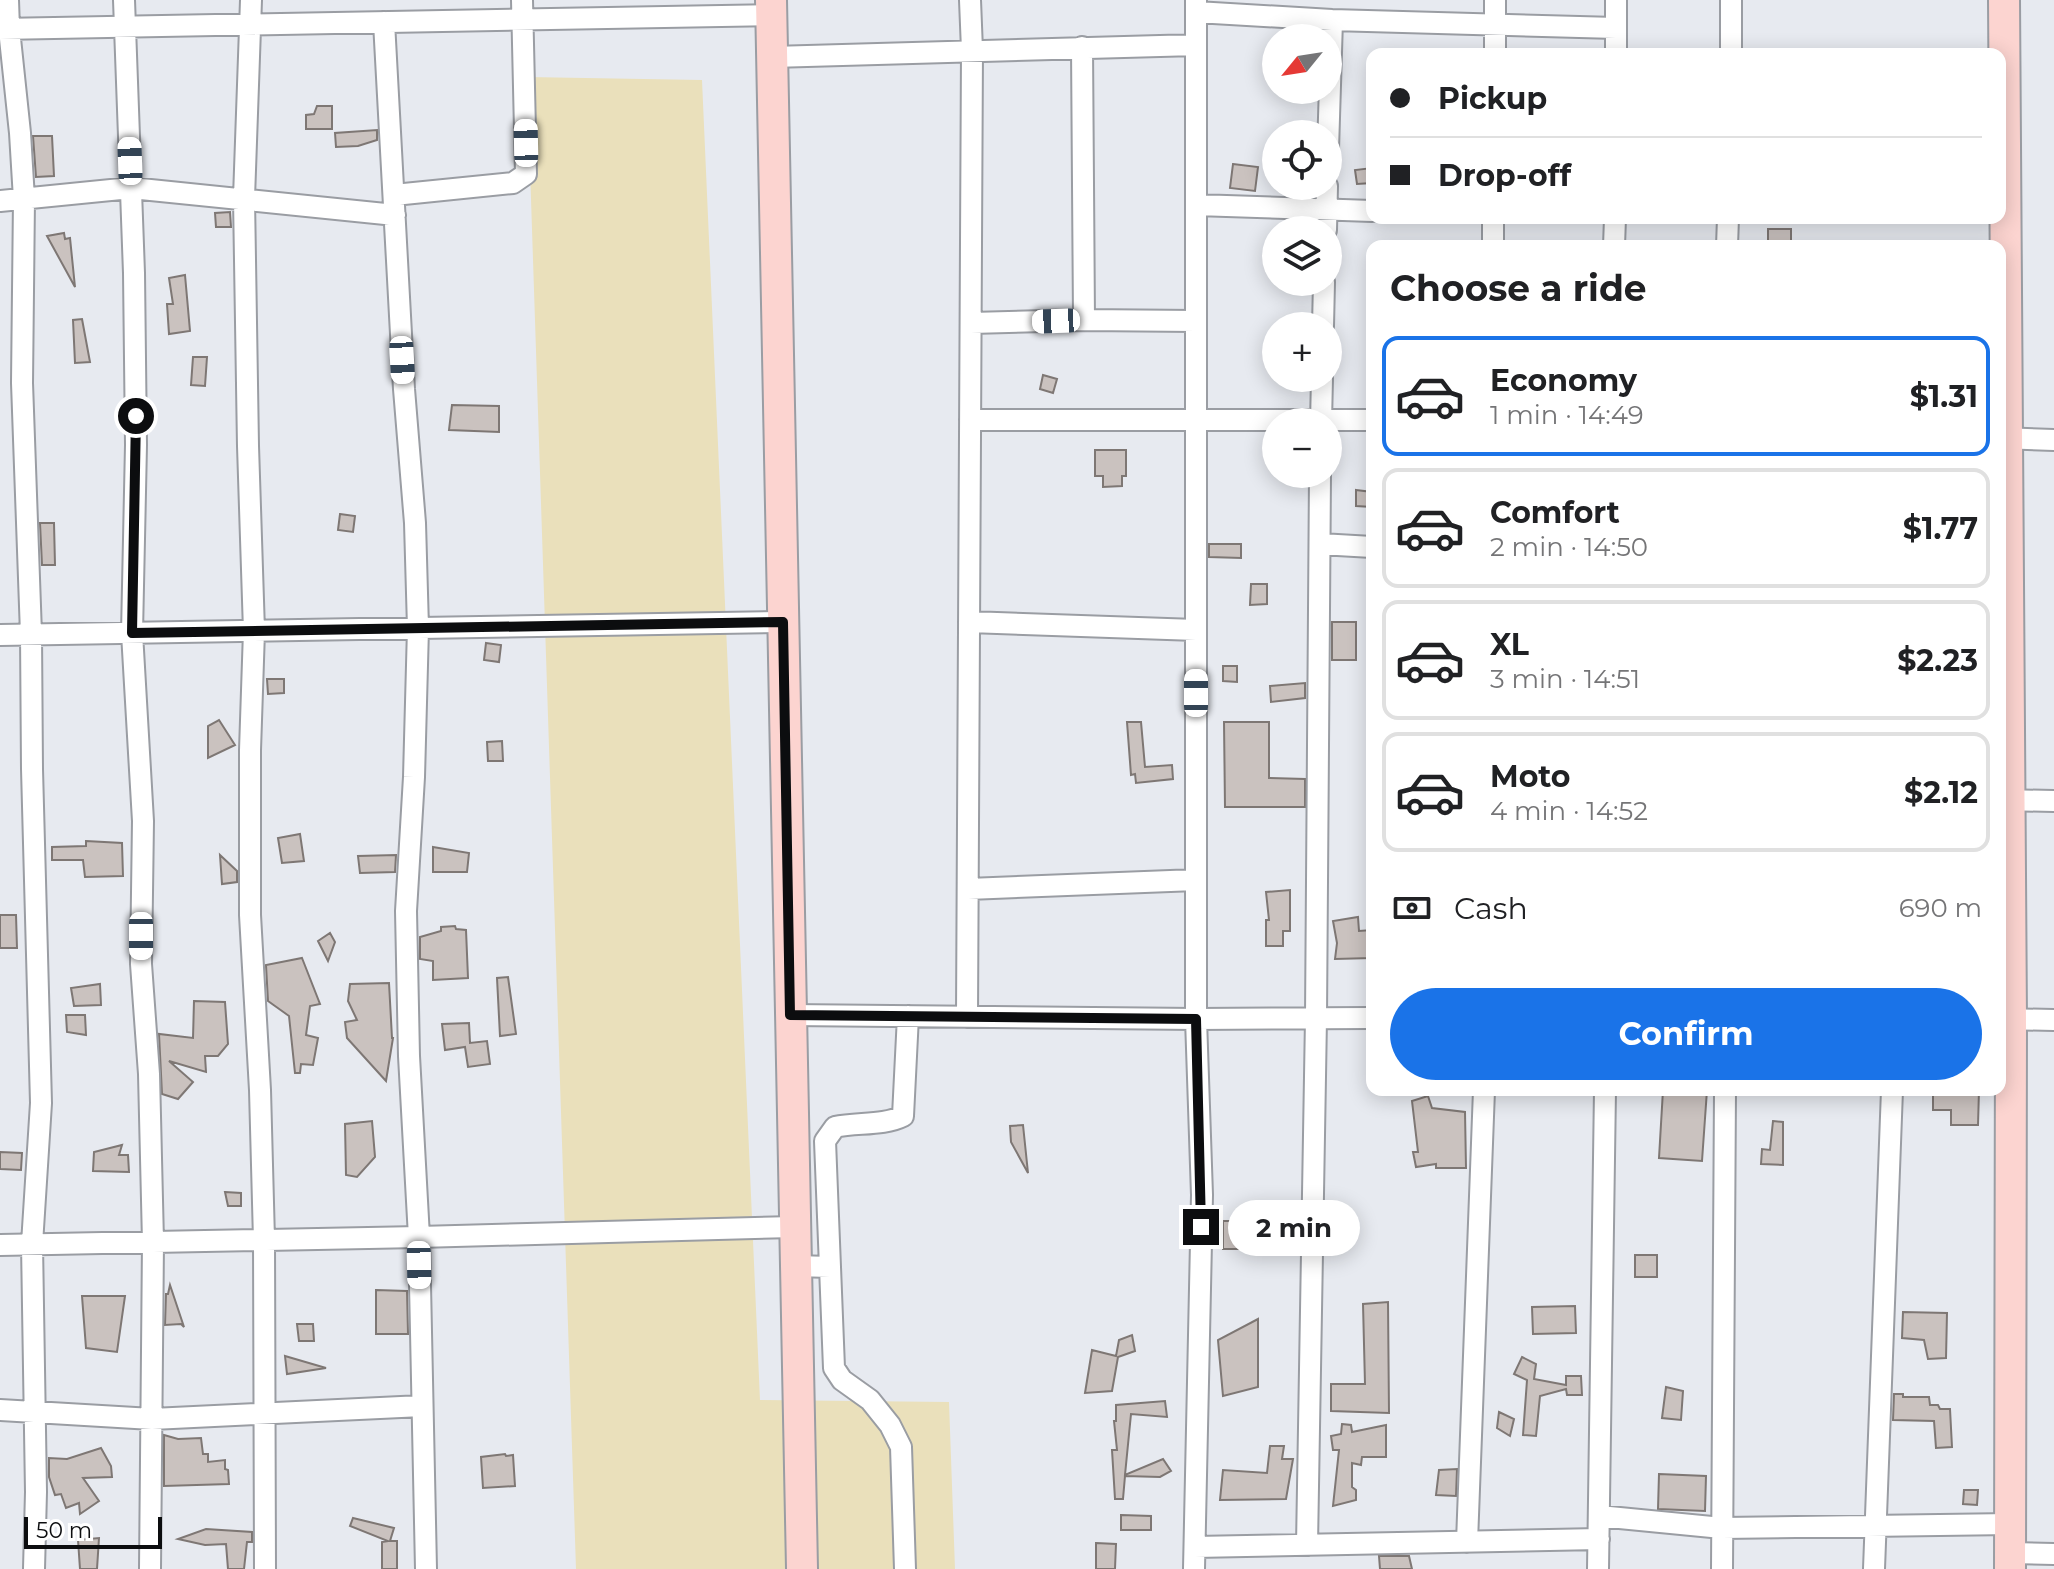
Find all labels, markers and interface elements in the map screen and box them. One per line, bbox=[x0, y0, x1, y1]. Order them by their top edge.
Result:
north arrow bbox=[1262, 24, 1342, 104]
map controls bbox=[1262, 24, 1342, 488]
text: Pickup bbox=[1438, 80, 1547, 117]
car bbox=[514, 119, 538, 167]
button: locate bbox=[1262, 120, 1342, 200]
car bbox=[117, 137, 143, 185]
text: Drop-off bbox=[1438, 157, 1571, 194]
button: layers bbox=[1262, 216, 1342, 296]
text: Choose a ride bbox=[1390, 266, 1647, 310]
car bbox=[1032, 308, 1080, 334]
button: + bbox=[1262, 312, 1342, 392]
car bbox=[389, 335, 415, 385]
icon: car bbox=[1394, 360, 1466, 432]
text: Economy bbox=[1490, 362, 1637, 399]
text: $1.31 bbox=[1910, 378, 1978, 415]
route start bbox=[118, 398, 154, 434]
text: 1 min · 14:49 bbox=[1490, 399, 1644, 431]
button: − bbox=[1262, 408, 1342, 488]
icon: car bbox=[1394, 492, 1466, 564]
text: Comfort bbox=[1490, 494, 1620, 531]
text: $1.77 bbox=[1903, 510, 1978, 547]
text: 2 min · 14:50 bbox=[1490, 531, 1648, 563]
icon: car bbox=[1394, 624, 1466, 696]
text: XL bbox=[1490, 626, 1529, 663]
text: $2.23 bbox=[1897, 642, 1978, 679]
text: 3 min · 14:51 bbox=[1490, 663, 1640, 695]
car bbox=[1184, 669, 1208, 717]
icon: car bbox=[1394, 756, 1466, 828]
text: Moto bbox=[1490, 758, 1571, 795]
text: $2.12 bbox=[1904, 774, 1978, 811]
text: 4 min · 14:52 bbox=[1490, 795, 1648, 827]
icon: cash bbox=[1390, 886, 1434, 930]
text: Cash bbox=[1454, 890, 1528, 927]
text: 690 m bbox=[1899, 892, 1982, 924]
car bbox=[129, 912, 153, 960]
button: Confirm bbox=[1390, 988, 1982, 1080]
callout: 2 min bbox=[1229, 1199, 1361, 1255]
route end bbox=[1183, 1209, 1219, 1245]
text: 2 min bbox=[1256, 1212, 1332, 1244]
car bbox=[407, 1241, 431, 1289]
scale bar bbox=[24, 1513, 162, 1549]
text: 50 m bbox=[36, 1517, 92, 1544]

